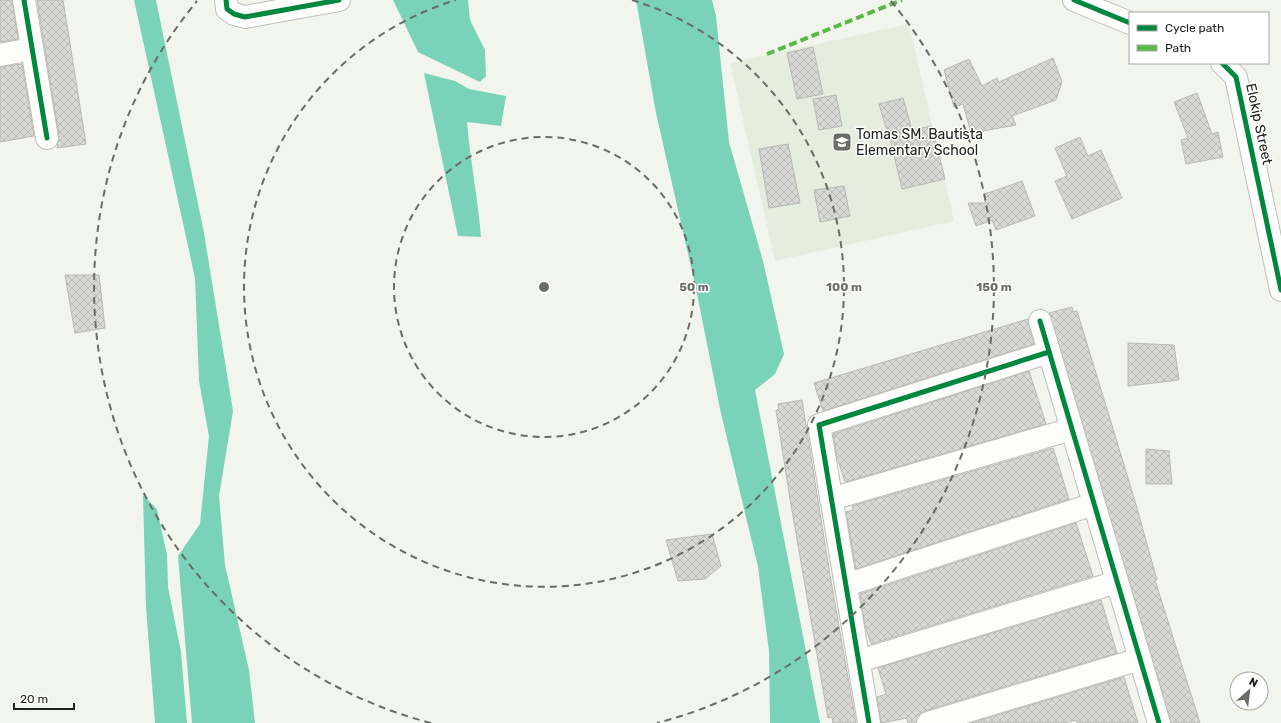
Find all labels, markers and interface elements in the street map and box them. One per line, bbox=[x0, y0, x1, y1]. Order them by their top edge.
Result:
legend bbox=[1129, 12, 1269, 64]
text: Cycle path bbox=[1165, 21, 1224, 35]
text: Path bbox=[1165, 41, 1191, 55]
street label: Elokip Street bbox=[1242, 82, 1276, 167]
place label: Tomas SM. Bautista Elementary School bbox=[856, 126, 983, 159]
school or university icon: Tomas SM. Bautista Elementary School bbox=[831, 131, 853, 153]
centre of rings bbox=[537, 280, 551, 294]
text: 50 m bbox=[679, 280, 709, 294]
text: 100 m bbox=[826, 280, 862, 294]
text: 150 m bbox=[976, 280, 1012, 294]
north arrow bbox=[1229, 671, 1269, 711]
text: N bbox=[1247, 675, 1260, 690]
scale bar bbox=[14, 685, 74, 711]
text: 20 m bbox=[20, 692, 48, 706]

